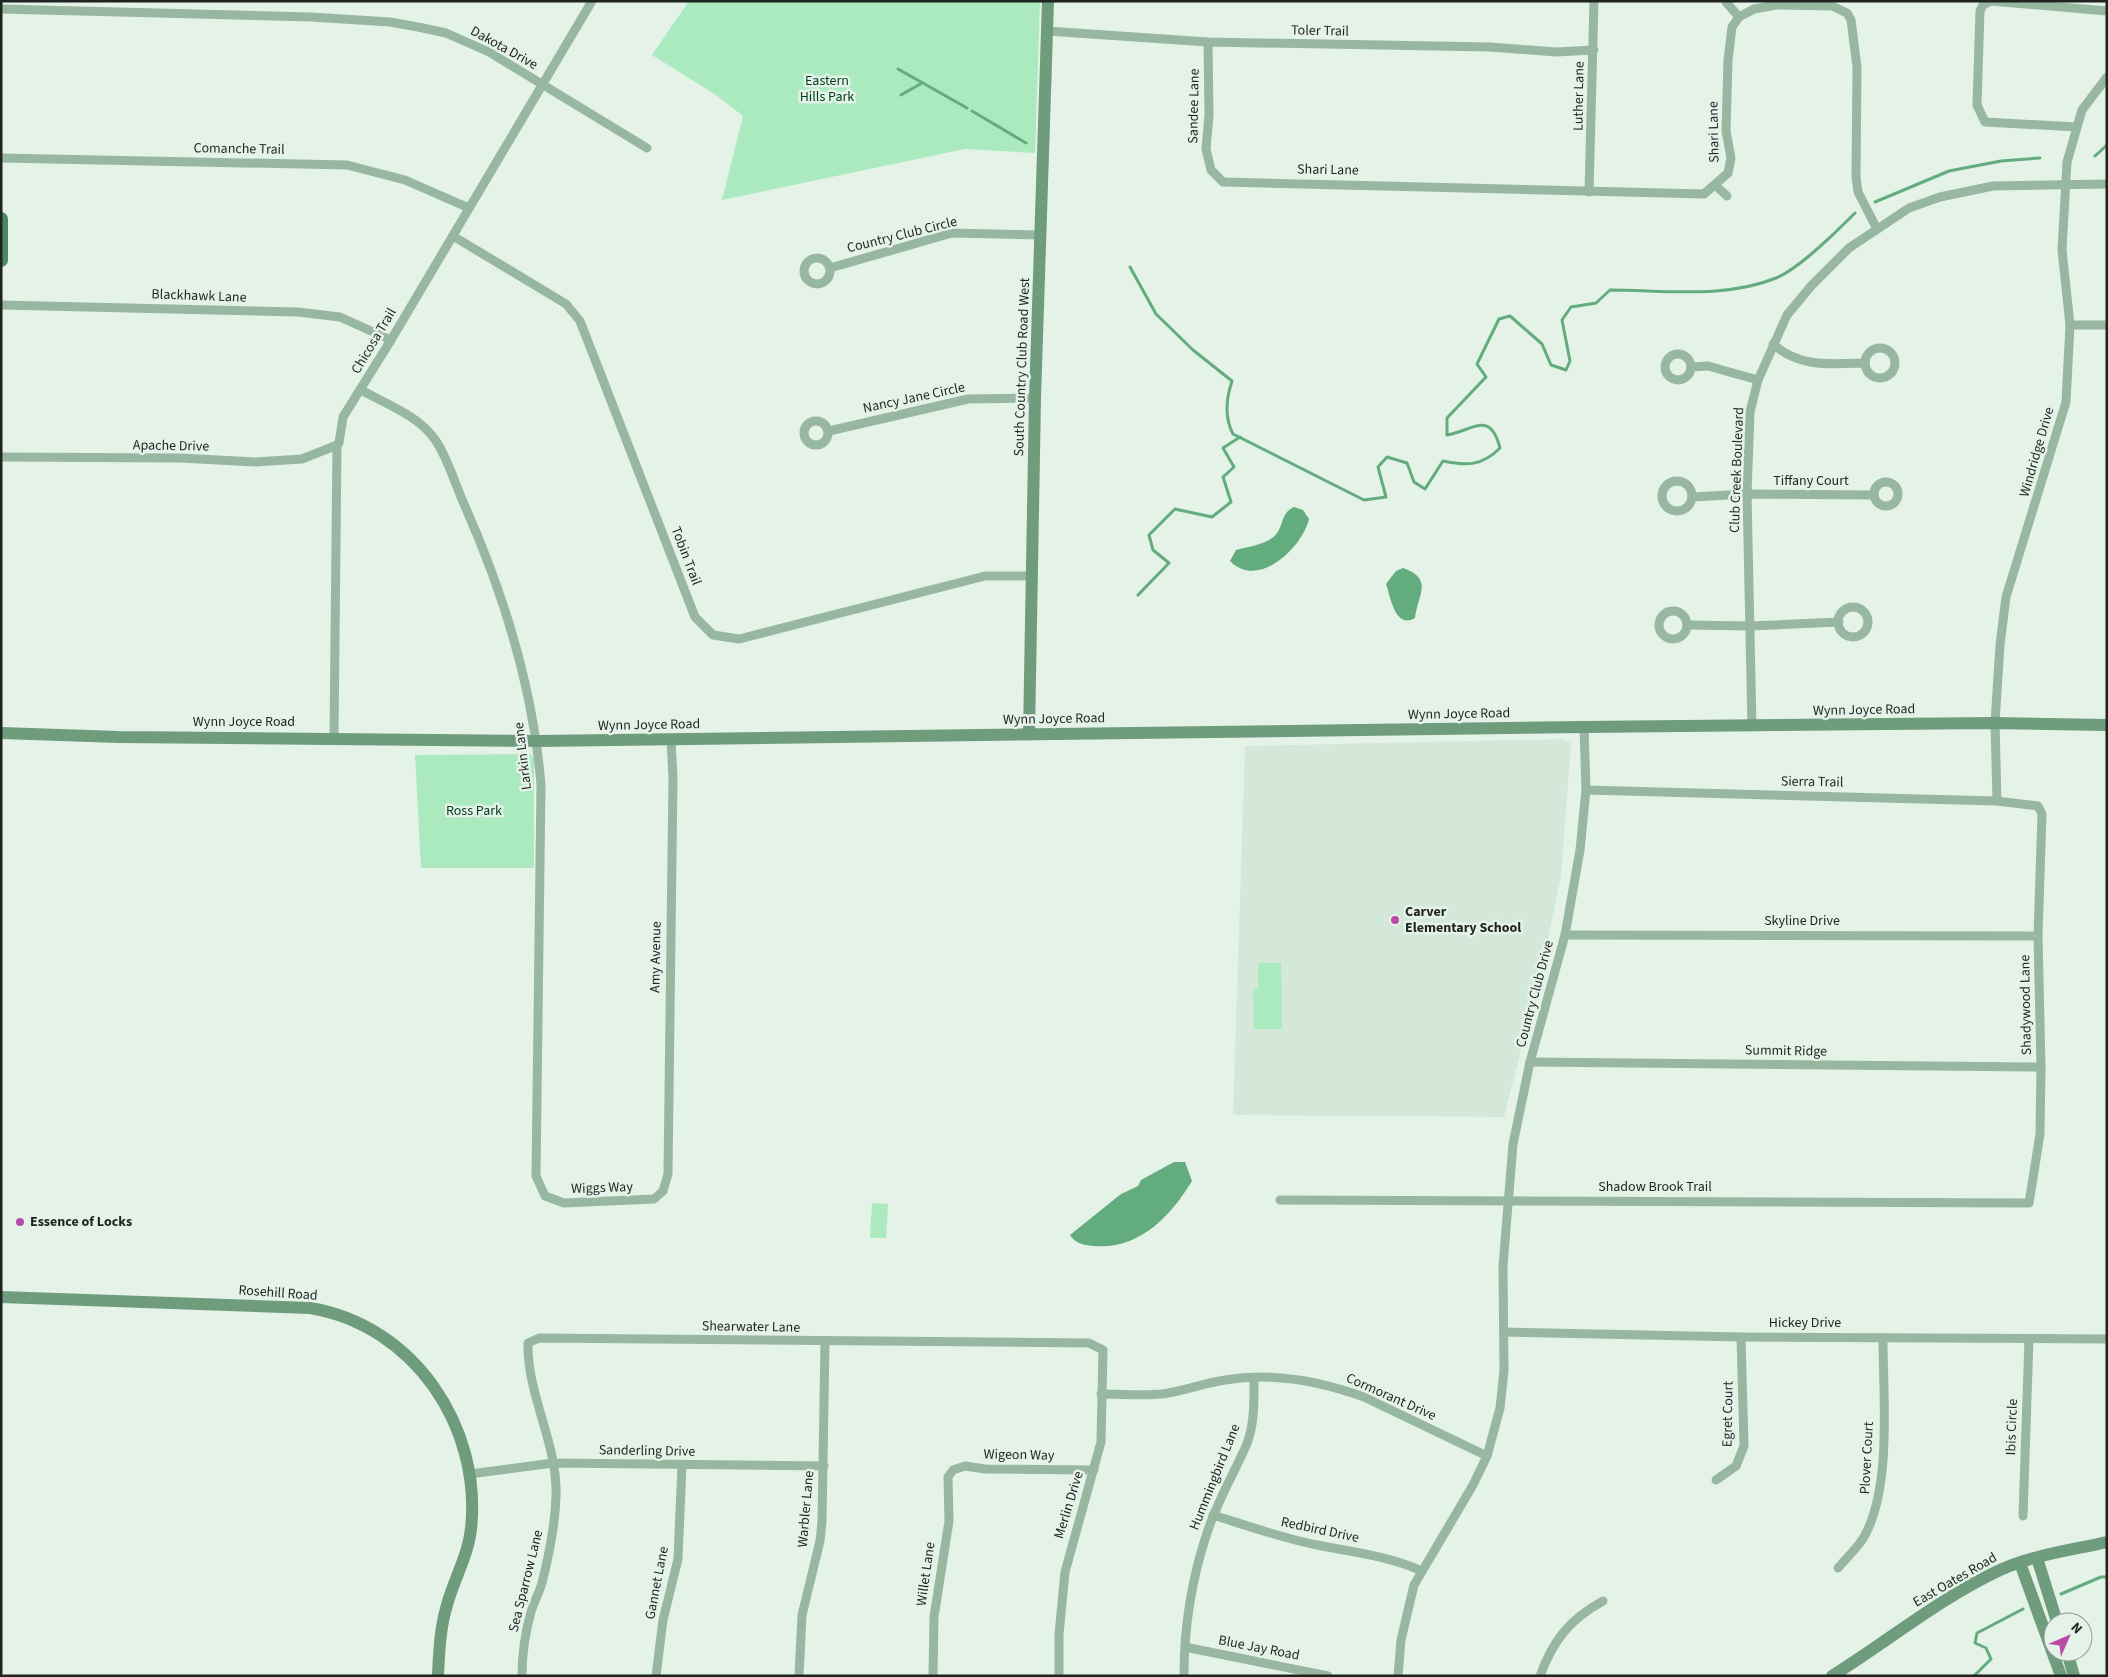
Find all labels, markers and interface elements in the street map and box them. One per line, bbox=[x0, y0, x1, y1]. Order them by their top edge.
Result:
street label: Toler Trail bbox=[1291, 20, 1349, 42]
street label: Dakota Drive bbox=[467, 21, 541, 75]
street label: Luther Lane bbox=[1568, 61, 1590, 131]
street label: Sandee Lane bbox=[1183, 68, 1205, 144]
park label: Eastern Hills Park bbox=[800, 71, 854, 107]
street label: Shari Lane bbox=[1703, 101, 1725, 163]
street label: Comanche Trail bbox=[193, 138, 285, 160]
street label: Shari Lane bbox=[1297, 159, 1359, 181]
street label: Country Club Circle bbox=[845, 212, 959, 258]
street label: South Country Club Road West bbox=[1009, 277, 1035, 457]
street label: Blackhawk Lane bbox=[151, 284, 247, 308]
street label: Chicosa Trail bbox=[346, 304, 402, 378]
street label: Nancy Jane Circle bbox=[861, 377, 967, 419]
street label: Windridge Drive bbox=[2015, 405, 2059, 499]
street label: Club Creek Boulevard bbox=[1725, 407, 1749, 533]
street label: Apache Drive bbox=[133, 435, 209, 457]
street label: Tiffany Court bbox=[1773, 471, 1849, 491]
street label: Tobin Trail bbox=[666, 524, 706, 589]
street label: Wynn Joyce Road bbox=[1813, 699, 1915, 721]
street label: Wynn Joyce Road bbox=[1408, 703, 1510, 725]
street label: Wynn Joyce Road bbox=[1003, 708, 1105, 730]
street label: Wynn Joyce Road bbox=[193, 712, 295, 732]
street label: Wynn Joyce Road bbox=[598, 714, 700, 736]
street label: Larkin Lane bbox=[509, 721, 537, 791]
street label: Sierra Trail bbox=[1781, 771, 1844, 793]
park label: Ross Park bbox=[446, 801, 502, 821]
place label: Carver Elementary School bbox=[1405, 902, 1521, 938]
street label: Skyline Drive bbox=[1764, 911, 1840, 931]
marker: Carver Elementary School bbox=[1389, 914, 1401, 926]
street label: Amy Avenue bbox=[645, 921, 667, 993]
street label: Country Club Drive bbox=[1511, 938, 1559, 1050]
street label: Shadywood Lane bbox=[2015, 954, 2037, 1056]
street label: Summit Ridge bbox=[1745, 1040, 1827, 1062]
street label: Wiggs Way bbox=[571, 1177, 634, 1199]
street label: Shadow Brook Trail bbox=[1598, 1177, 1712, 1197]
place label: Essence of Locks bbox=[30, 1212, 132, 1232]
marker: Essence of Locks bbox=[14, 1216, 26, 1228]
street label: Rosehill Road bbox=[238, 1280, 318, 1306]
street label: Hickey Drive bbox=[1769, 1313, 1841, 1333]
street label: Shearwater Lane bbox=[702, 1316, 800, 1338]
street label: Cormorant Drive bbox=[1343, 1368, 1439, 1426]
street label: Egret Court bbox=[1717, 1380, 1739, 1447]
street label: Ibis Circle bbox=[2001, 1398, 2023, 1456]
street label: Hummingbird Lane bbox=[1185, 1421, 1245, 1533]
street label: Plover Court bbox=[1855, 1421, 1879, 1495]
street label: Sanderling Drive bbox=[599, 1440, 696, 1462]
street label: Wigeon Way bbox=[983, 1444, 1055, 1466]
street label: Merlin Drive bbox=[1049, 1469, 1089, 1541]
street label: Warbler Lane bbox=[793, 1470, 819, 1548]
street label: Redbird Drive bbox=[1279, 1512, 1361, 1548]
street label: Sea Sparrow Lane bbox=[504, 1528, 548, 1634]
street label: Willet Lane bbox=[912, 1541, 940, 1607]
street label: Gannet Lane bbox=[640, 1545, 674, 1621]
street label: East Oates Road bbox=[1909, 1548, 2001, 1612]
north arrow bbox=[2043, 1612, 2093, 1662]
text: N bbox=[2066, 1618, 2087, 1639]
street label: Blue Jay Road bbox=[1217, 1630, 1301, 1666]

